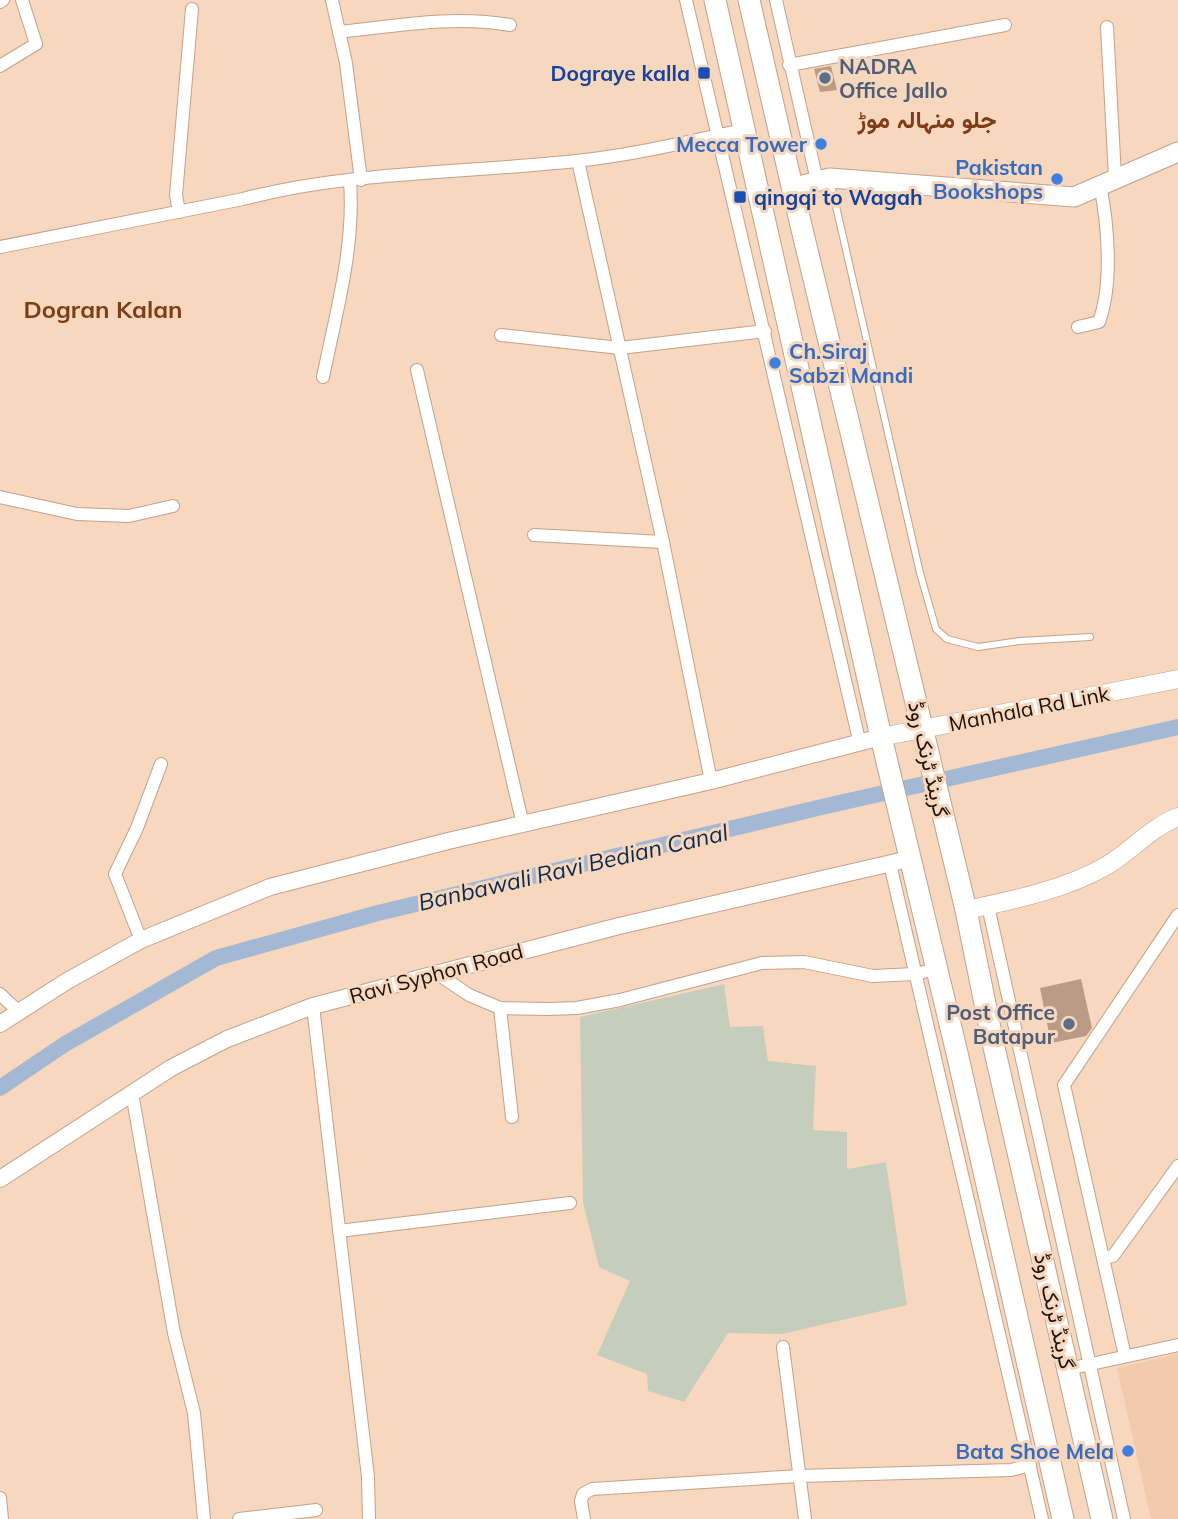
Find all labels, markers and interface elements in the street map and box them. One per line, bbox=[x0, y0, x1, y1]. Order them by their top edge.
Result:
place label: NADRA Office Jallo bbox=[839, 53, 948, 103]
place label: Dograye kalla bbox=[550, 60, 690, 86]
marker: Dograye kalla bbox=[696, 65, 712, 81]
marker: NADRA Office Jallo bbox=[817, 70, 833, 86]
district label: جلو منہالہ موڑ bbox=[857, 104, 996, 135]
place label: Mecca Tower bbox=[676, 131, 808, 157]
marker: Mecca Tower bbox=[813, 136, 829, 152]
place label: Pakistan Bookshops bbox=[933, 154, 1043, 204]
marker: Pakistan Bookshops bbox=[1049, 171, 1065, 187]
place label: qingqi to Wagah bbox=[754, 184, 923, 210]
marker: qingqi to Wagah bbox=[732, 189, 748, 205]
district label: Dogran Kalan bbox=[23, 294, 183, 324]
place label: Ch.Siraj Sabzi Mandi bbox=[789, 338, 913, 388]
marker: Ch.Siraj Sabzi Mandi bbox=[767, 355, 783, 371]
street label: Manhala Rd Link bbox=[947, 680, 1112, 736]
street label: گرینڈ ٹرنک روڈ bbox=[902, 699, 955, 820]
water label: Banbawali Ravi Bedian Canal bbox=[415, 817, 731, 917]
street label: Ravi Syphon Road bbox=[346, 937, 526, 1009]
place label: Post Office Batapur bbox=[946, 999, 1056, 1049]
marker: Post Office Batapur bbox=[1061, 1016, 1077, 1032]
street label: گرینڈ ٹرنک روڈ bbox=[1028, 1251, 1081, 1372]
place label: Bata Shoe Mela bbox=[956, 1438, 1114, 1464]
marker: Bata Shoe Mela bbox=[1120, 1443, 1136, 1459]

